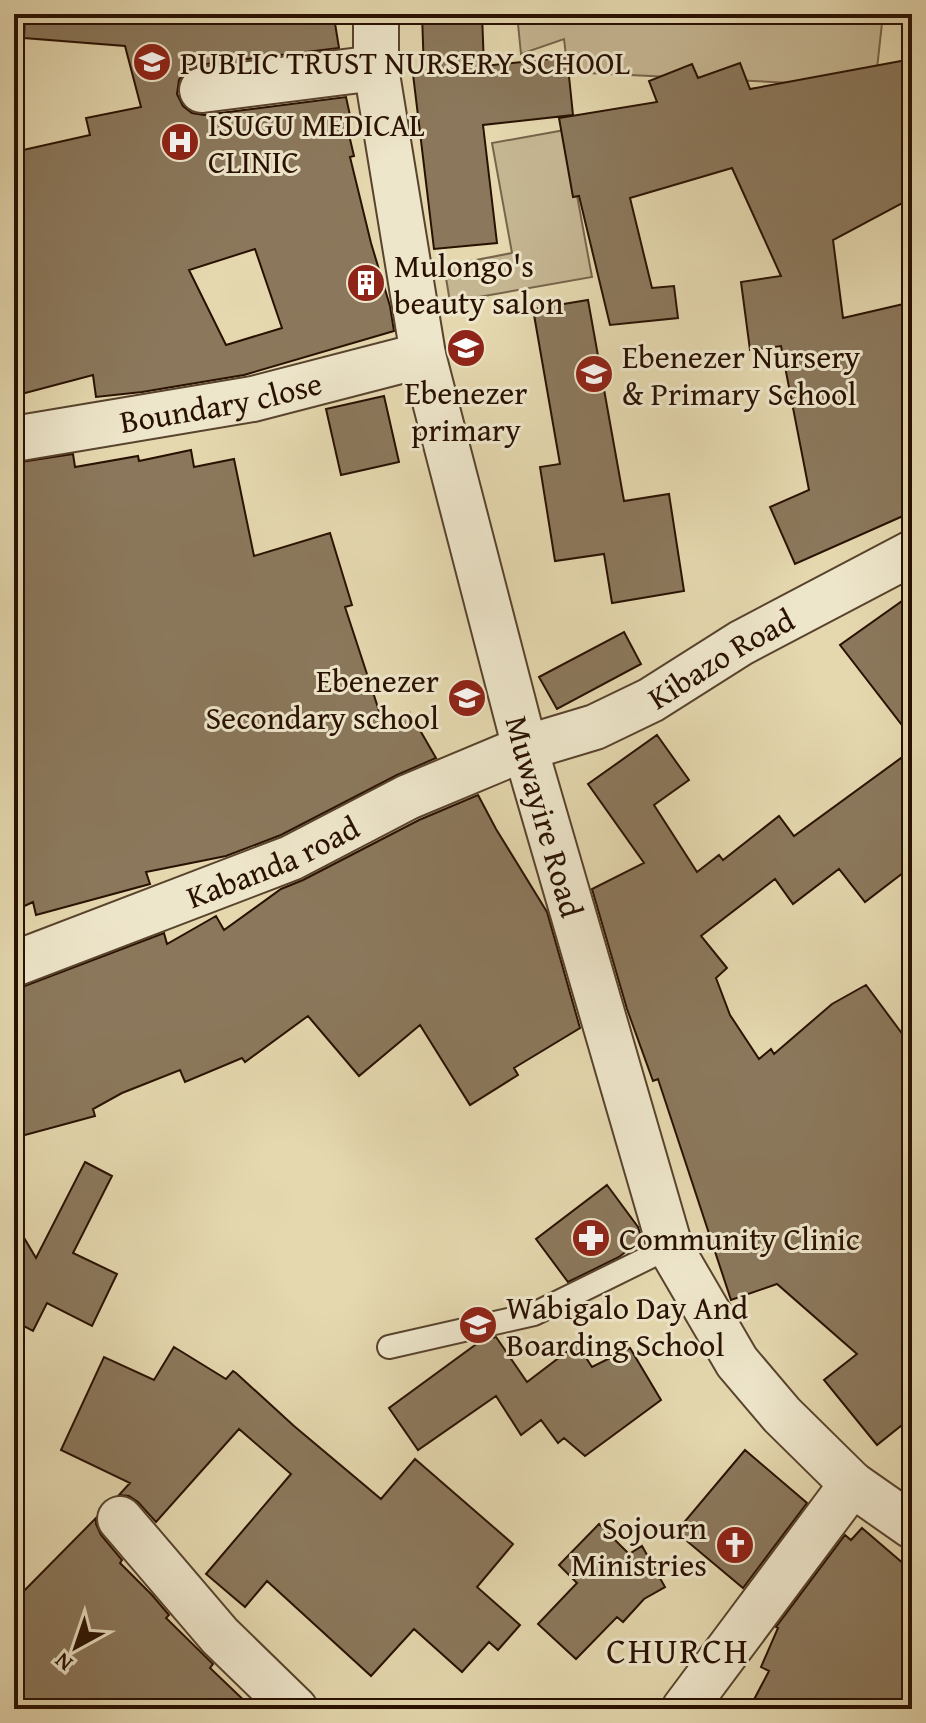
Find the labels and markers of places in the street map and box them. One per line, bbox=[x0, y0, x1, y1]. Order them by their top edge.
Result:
place label: PUBLIC TRUST NURSERY SCHOOL bbox=[180, 39, 630, 86]
school or university icon: PUBLIC TRUST NURSERY SCHOOL bbox=[131, 41, 173, 83]
place label: ISUGU MEDICAL CLINIC bbox=[208, 101, 425, 185]
hospital icon: ISUGU MEDICAL CLINIC bbox=[159, 121, 201, 163]
place label: Mulongo's beauty salon bbox=[394, 242, 563, 326]
building icon: Mulongo's beauty salon bbox=[345, 262, 387, 304]
school or university icon: Ebenezer primary bbox=[445, 327, 487, 369]
place label: Ebenezer Nursery & Primary School bbox=[622, 333, 860, 417]
school or university icon: Ebenezer Nursery & Primary School bbox=[573, 353, 615, 395]
place label: Ebenezer primary bbox=[405, 369, 527, 453]
place label: Ebenezer Secondary school bbox=[205, 657, 439, 741]
school or university icon: Ebenezer Secondary school bbox=[446, 677, 488, 719]
place label: Community Clinic bbox=[619, 1215, 860, 1262]
pharmacy icon: Community Clinic bbox=[570, 1217, 612, 1259]
place label: Wabigalo Day And Boarding School bbox=[506, 1284, 748, 1368]
school or university icon: Wabigalo Day And Boarding School bbox=[457, 1304, 499, 1346]
place label: Sojourn Ministries bbox=[571, 1504, 707, 1588]
church icon: Sojourn Ministries bbox=[714, 1524, 756, 1566]

